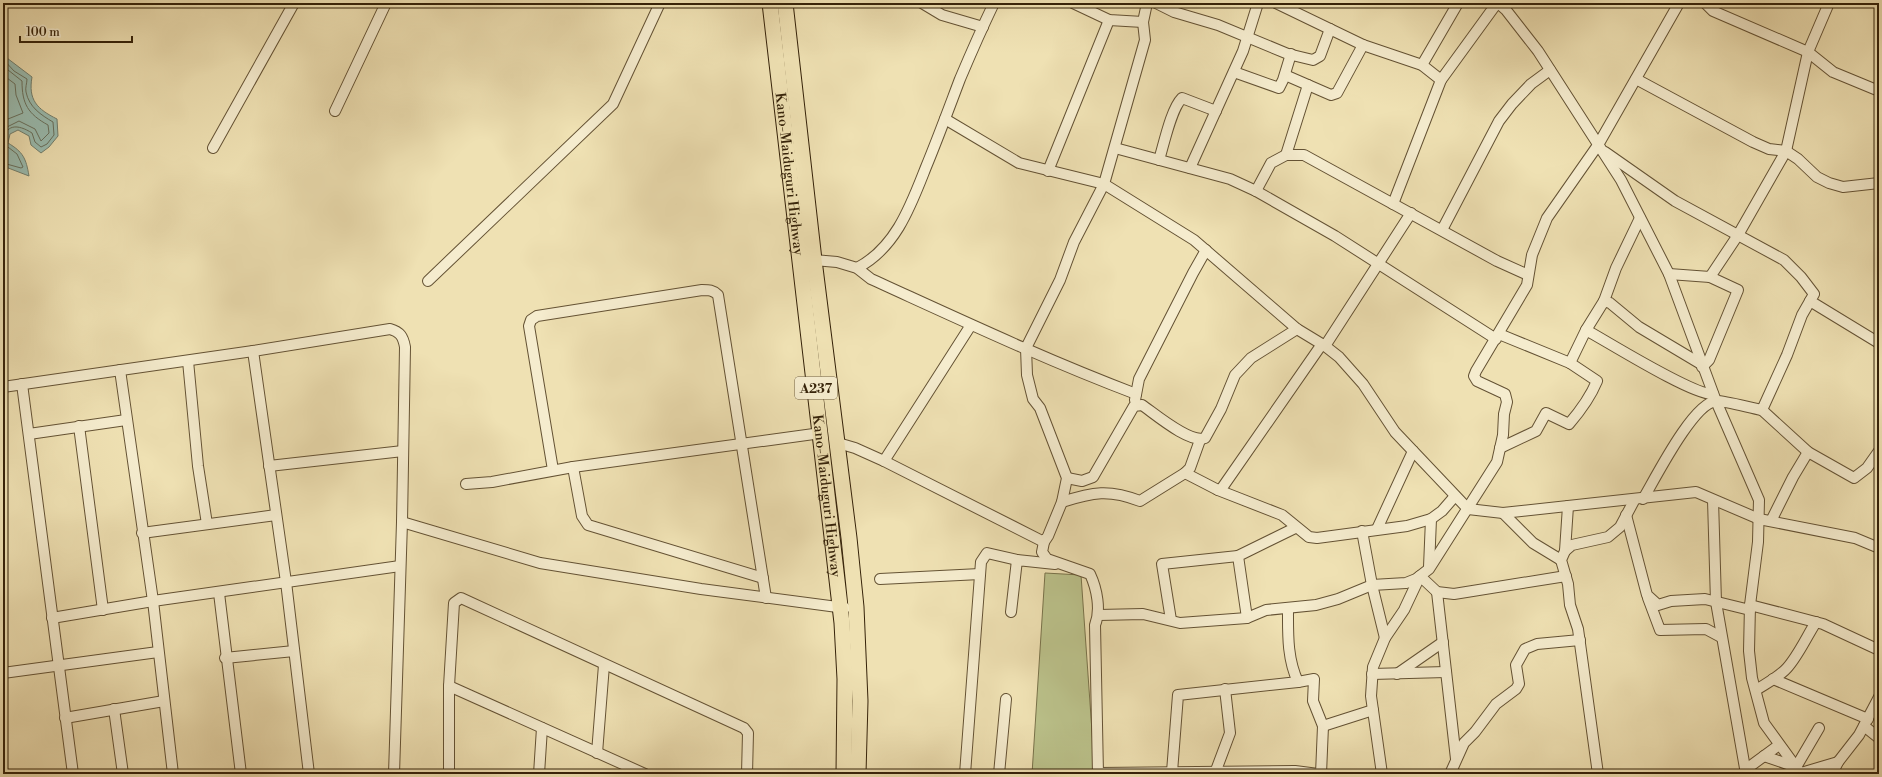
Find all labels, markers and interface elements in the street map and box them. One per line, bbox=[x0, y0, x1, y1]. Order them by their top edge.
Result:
scale bar bbox=[20, 18, 132, 44]
text: 100 m bbox=[26, 25, 60, 40]
street label: Kano-Maiduguri Highway bbox=[770, 92, 807, 256]
road number: A237 bbox=[795, 377, 837, 399]
street label: Kano-Maiduguri Highway bbox=[808, 413, 845, 578]

